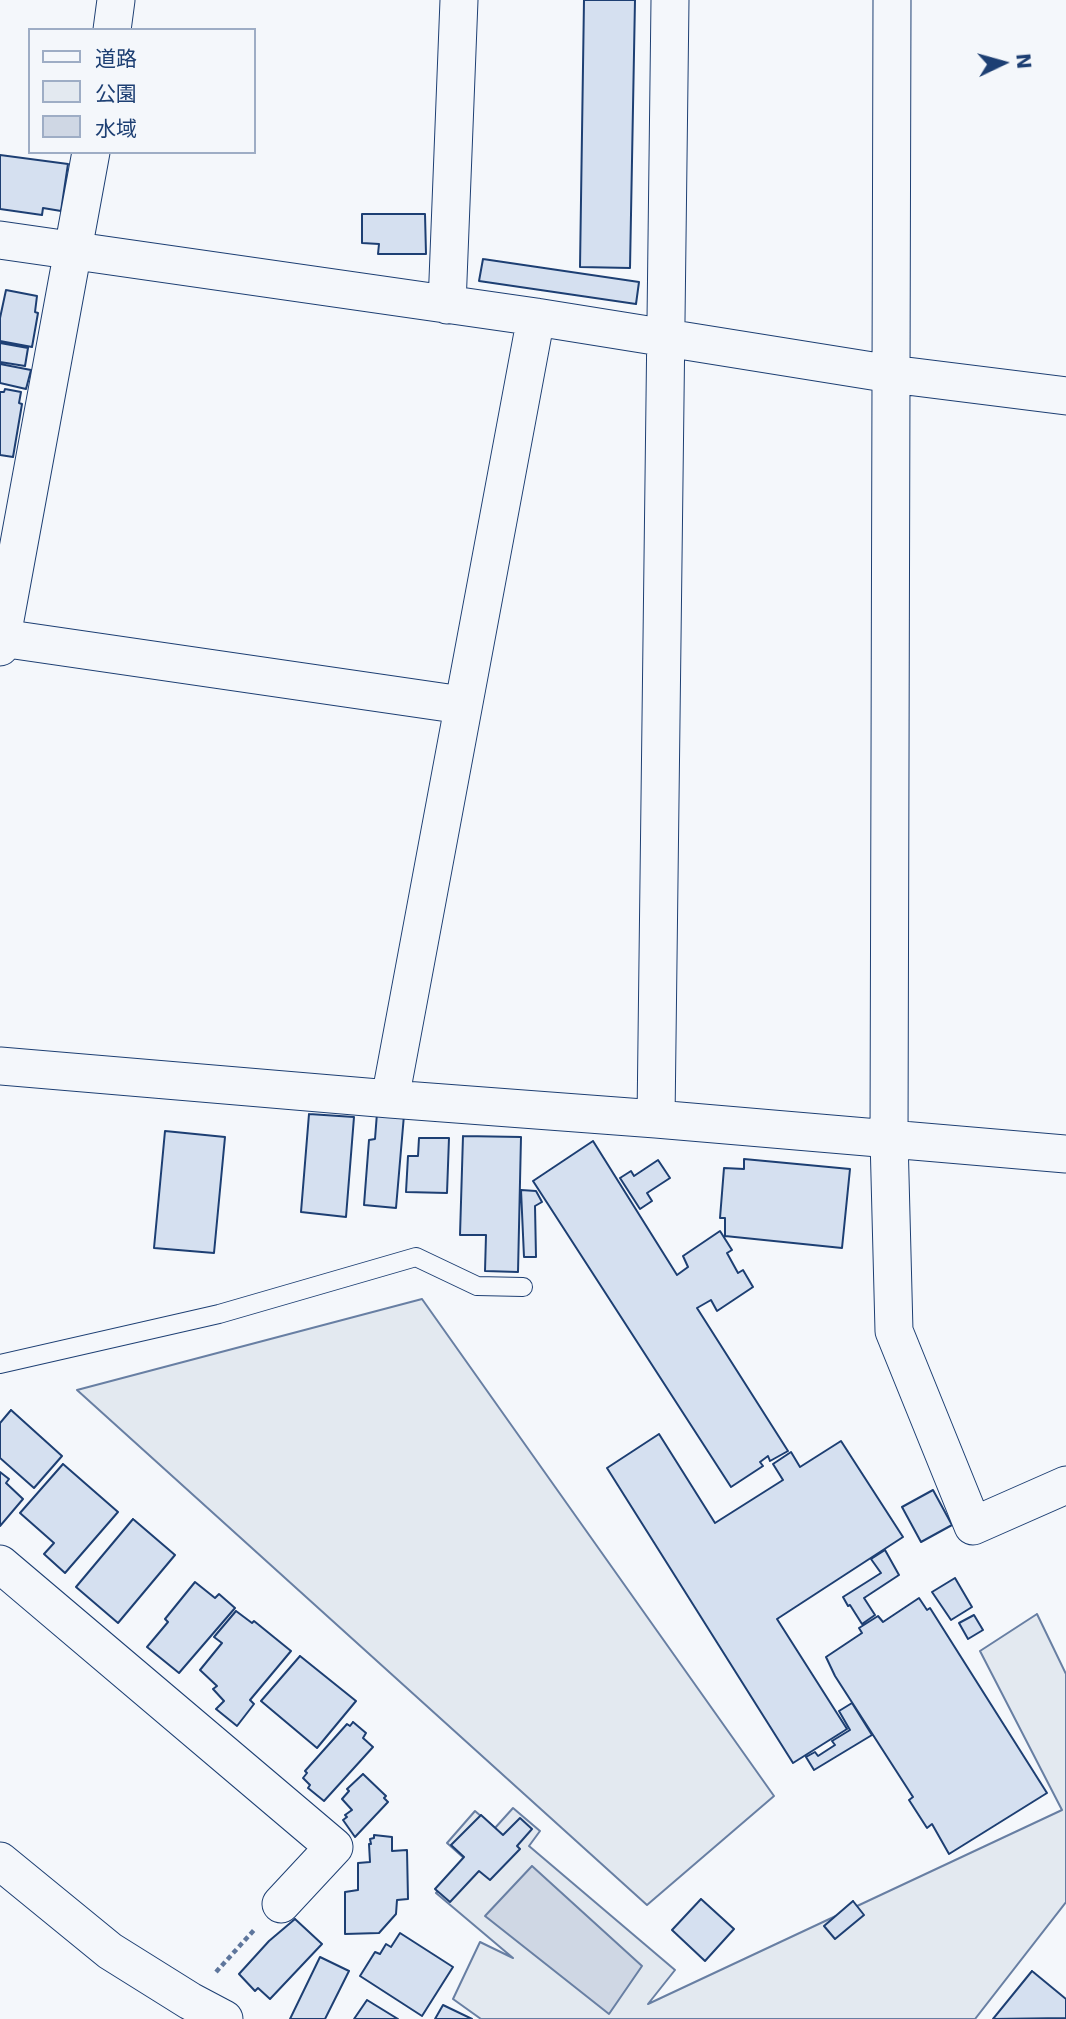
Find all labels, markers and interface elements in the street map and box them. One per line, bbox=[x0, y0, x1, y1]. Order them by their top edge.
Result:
legend bbox=[28, 28, 256, 154]
north arrow bbox=[968, 28, 1038, 98]
text: 道路 bbox=[95, 47, 137, 71]
text: N bbox=[1012, 52, 1036, 70]
text: 公園 bbox=[95, 82, 137, 106]
text: 水域 bbox=[95, 117, 137, 141]

